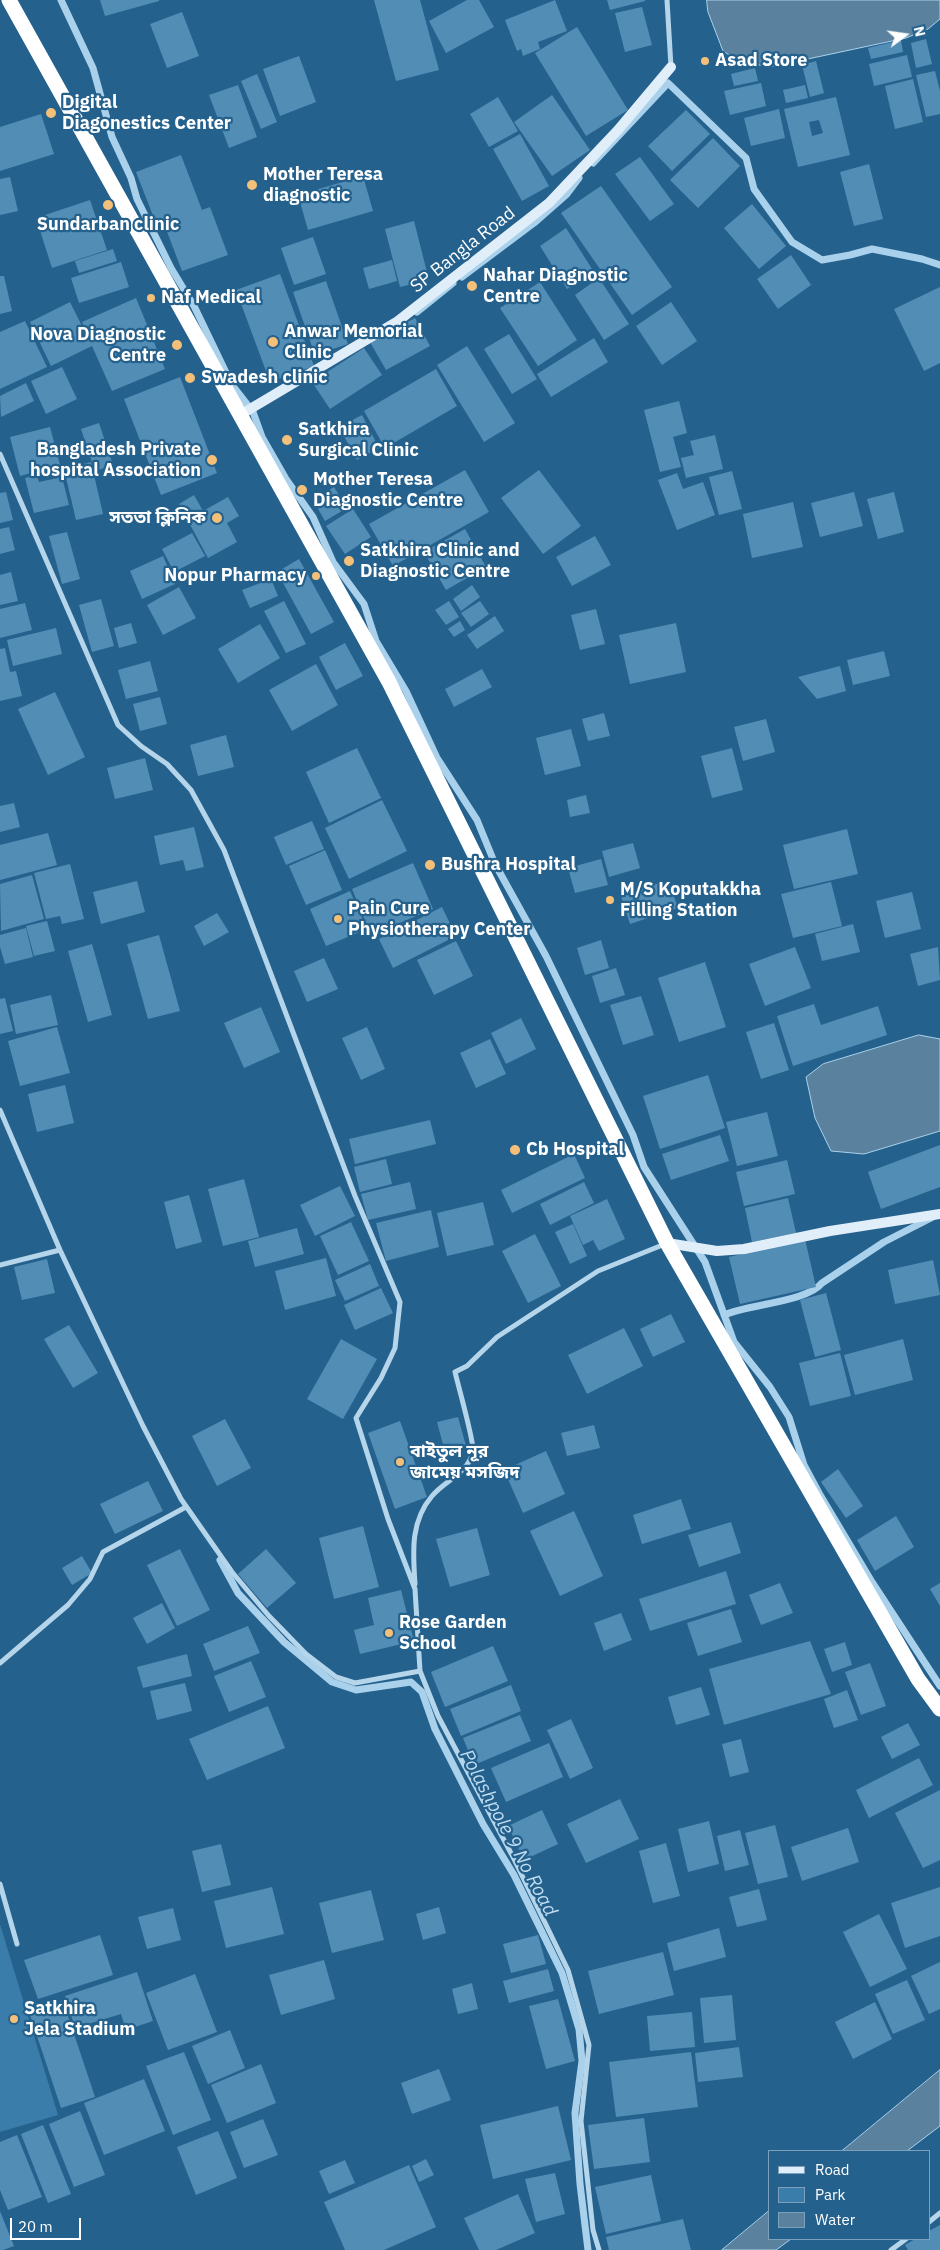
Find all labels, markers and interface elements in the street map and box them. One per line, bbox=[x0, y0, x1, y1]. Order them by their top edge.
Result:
north arrow bbox=[880, 10, 930, 60]
text: N bbox=[910, 24, 930, 38]
place label: Asad Store bbox=[715, 50, 807, 72]
marker: Asad Store bbox=[699, 55, 711, 67]
place label: Digital Diagonestics Center bbox=[62, 92, 231, 134]
marker: Digital Diagonestics Center bbox=[44, 106, 58, 120]
place label: Mother Teresa diagnostic bbox=[263, 164, 383, 206]
marker: Mother Teresa diagnostic bbox=[245, 178, 259, 192]
marker: Sundarban clinic bbox=[101, 198, 115, 212]
street label: SP Bangla Road bbox=[406, 202, 520, 298]
place label: Sundarban clinic bbox=[37, 214, 179, 236]
place label: Nahar Diagnostic Centre bbox=[483, 265, 628, 308]
marker: Nahar Diagnostic Centre bbox=[465, 279, 479, 293]
place label: Naf Medical bbox=[161, 287, 261, 309]
marker: Naf Medical bbox=[145, 292, 157, 304]
place label: Anwar Memorial Clinic bbox=[284, 321, 423, 364]
place label: Nova Diagnostic Centre bbox=[30, 324, 166, 366]
marker: Anwar Memorial Clinic bbox=[266, 335, 280, 349]
marker: Nova Diagnostic Centre bbox=[170, 338, 184, 352]
place label: Swadesh clinic bbox=[201, 367, 328, 389]
marker: Swadesh clinic bbox=[183, 371, 197, 385]
place label: Satkhira Surgical Clinic bbox=[298, 419, 419, 462]
marker: Satkhira Surgical Clinic bbox=[280, 433, 294, 447]
place label: Bangladesh Private hospital Association bbox=[30, 439, 201, 482]
marker: Bangladesh Private hospital Association bbox=[205, 453, 219, 467]
place label: Mother Teresa Diagnostic Centre bbox=[313, 469, 463, 512]
marker: Mother Teresa Diagnostic Centre bbox=[295, 483, 309, 497]
place label: সততা ক্লিনিক bbox=[109, 507, 206, 529]
marker: সততা ক্লিনিক bbox=[210, 511, 224, 525]
place label: Satkhira Clinic and Diagnostic Centre bbox=[360, 540, 520, 582]
marker: Satkhira Clinic and Diagnostic Centre bbox=[342, 554, 356, 568]
place label: Nopur Pharmacy bbox=[164, 565, 306, 587]
marker: Nopur Pharmacy bbox=[310, 570, 322, 582]
place label: Bushra Hospital bbox=[441, 854, 576, 876]
marker: Bushra Hospital bbox=[423, 858, 437, 872]
place label: M/S Koputakkha Filling Station bbox=[620, 879, 761, 922]
marker: M/S Koputakkha Filling Station bbox=[604, 894, 616, 906]
place label: Pain Cure Physiotherapy Center bbox=[348, 898, 531, 941]
marker: Pain Cure Physiotherapy Center bbox=[332, 913, 344, 925]
place label: Cb Hospital bbox=[526, 1139, 624, 1161]
marker: Cb Hospital bbox=[508, 1143, 522, 1157]
place label: বাইতুল নূর জামেয় মসজিদ bbox=[410, 1441, 519, 1484]
marker: বাইতুল নূর জামেয় মসজিদ bbox=[394, 1456, 406, 1468]
place label: Rose Garden School bbox=[399, 1612, 507, 1655]
marker: Rose Garden School bbox=[383, 1627, 395, 1639]
water label: Polashpole 9 No Road bbox=[454, 1746, 562, 1920]
place label: Satkhira Jela Stadium bbox=[24, 1998, 135, 2040]
marker: Satkhira Jela Stadium bbox=[8, 2013, 20, 2025]
legend bbox=[768, 2150, 930, 2240]
text: Road bbox=[815, 2160, 850, 2179]
text: Park bbox=[815, 2185, 845, 2204]
scale bar bbox=[12, 2208, 84, 2240]
text: Water bbox=[815, 2210, 855, 2229]
text: 20 m bbox=[18, 2217, 53, 2236]

